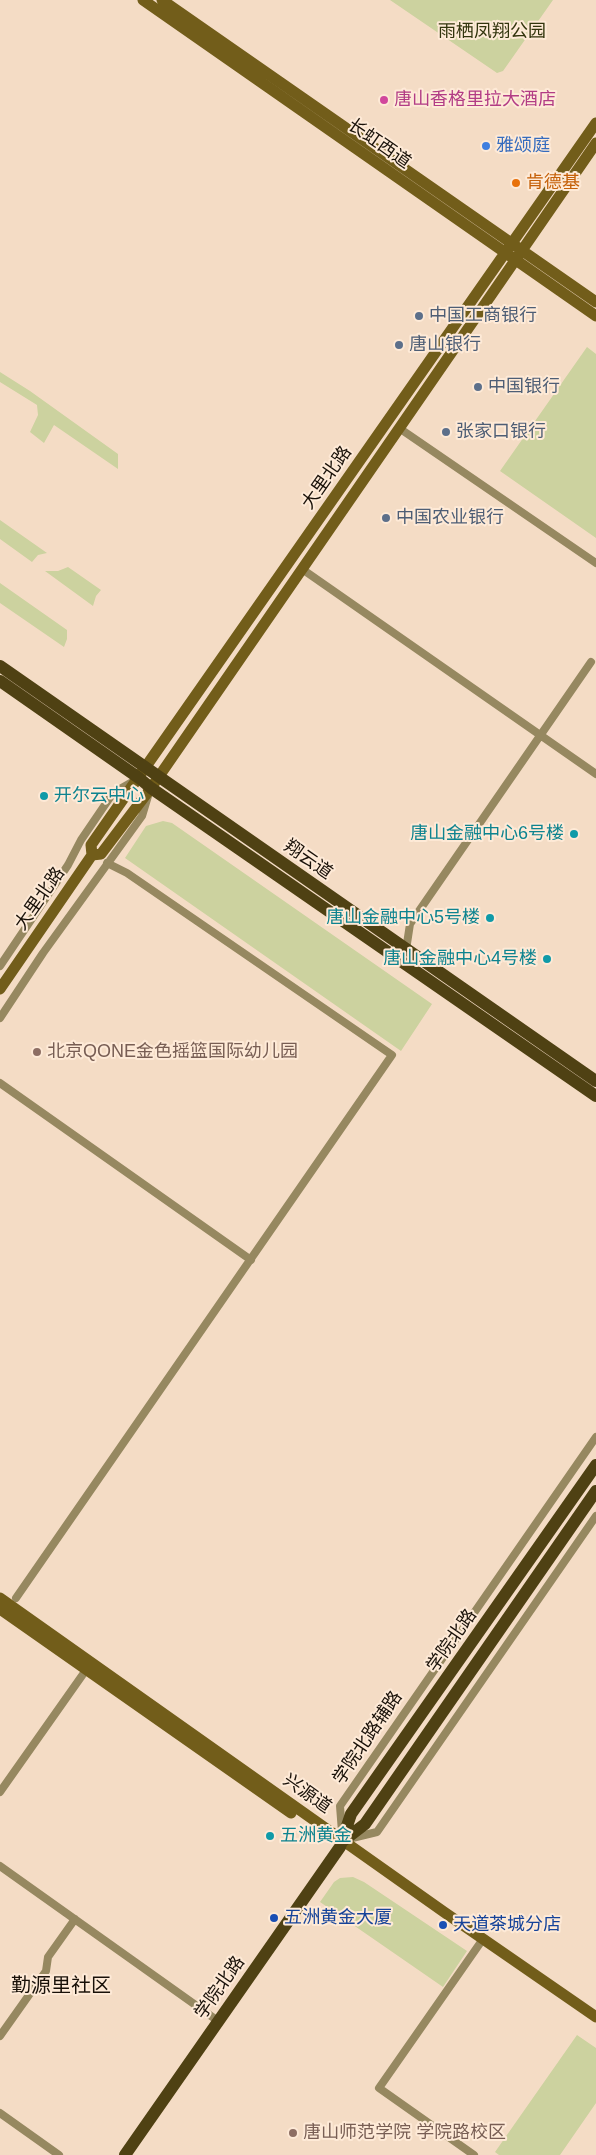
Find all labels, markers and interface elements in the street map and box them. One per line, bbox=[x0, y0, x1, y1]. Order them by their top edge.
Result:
park label: 雨栖凤翔公园 bbox=[438, 21, 546, 43]
place label: 唐山香格里拉大酒店 bbox=[394, 89, 556, 111]
marker: 唐山香格里拉大酒店 bbox=[378, 94, 390, 106]
street label: 长虹西道 bbox=[343, 115, 415, 173]
place label: 雅颂庭 bbox=[496, 135, 550, 157]
marker: 雅颂庭 bbox=[480, 140, 492, 152]
place label: 肯德基 bbox=[526, 172, 580, 194]
marker: 肯德基 bbox=[510, 177, 522, 189]
place label: 中国工商银行 bbox=[429, 305, 537, 327]
marker: 中国工商银行 bbox=[413, 310, 425, 322]
place label: 唐山银行 bbox=[409, 334, 481, 356]
marker: 唐山银行 bbox=[393, 339, 405, 351]
place label: 中国银行 bbox=[488, 376, 560, 398]
marker: 中国银行 bbox=[472, 381, 484, 393]
place label: 张家口银行 bbox=[456, 421, 546, 443]
marker: 张家口银行 bbox=[440, 426, 452, 438]
street label: 大里北路 bbox=[298, 442, 356, 514]
place label: 中国农业银行 bbox=[396, 507, 504, 529]
marker: 中国农业银行 bbox=[380, 512, 392, 524]
place label: 开尔云中心 bbox=[54, 785, 144, 807]
marker: 开尔云中心 bbox=[38, 790, 50, 802]
place label: 唐山金融中心6号楼 bbox=[410, 823, 564, 845]
marker: 唐山金融中心6号楼 bbox=[568, 828, 580, 840]
street label: 翔云道 bbox=[280, 836, 336, 884]
street label: 大里北路 bbox=[11, 863, 69, 935]
place label: 唐山金融中心5号楼 bbox=[326, 907, 480, 929]
marker: 唐山金融中心5号楼 bbox=[484, 912, 496, 924]
place label: 唐山金融中心4号楼 bbox=[383, 948, 537, 970]
marker: 唐山金融中心4号楼 bbox=[541, 953, 553, 965]
place label: 北京QONE金色摇篮国际幼儿园 bbox=[47, 1041, 298, 1063]
marker: 北京QONE金色摇篮国际幼儿园 bbox=[31, 1046, 43, 1058]
street label: 学院北路 bbox=[423, 1605, 481, 1677]
street label: 学院北路辅路 bbox=[329, 1687, 407, 1789]
street label: 兴源道 bbox=[279, 1770, 335, 1818]
place label: 五洲黄金 bbox=[280, 1825, 352, 1847]
marker: 五洲黄金 bbox=[264, 1830, 276, 1842]
place label: 五洲黄金大厦 bbox=[284, 1907, 392, 1929]
marker: 五洲黄金大厦 bbox=[268, 1912, 280, 1924]
place label: 天道茶城分店 bbox=[453, 1914, 561, 1936]
marker: 天道茶城分店 bbox=[437, 1919, 449, 1931]
street label: 学院北路 bbox=[191, 1952, 249, 2024]
district label: 勤源里社区 bbox=[11, 1974, 111, 1998]
place label: 唐山师范学院 学院路校区 bbox=[303, 2122, 506, 2144]
marker: 唐山师范学院 学院路校区 bbox=[287, 2127, 299, 2139]

